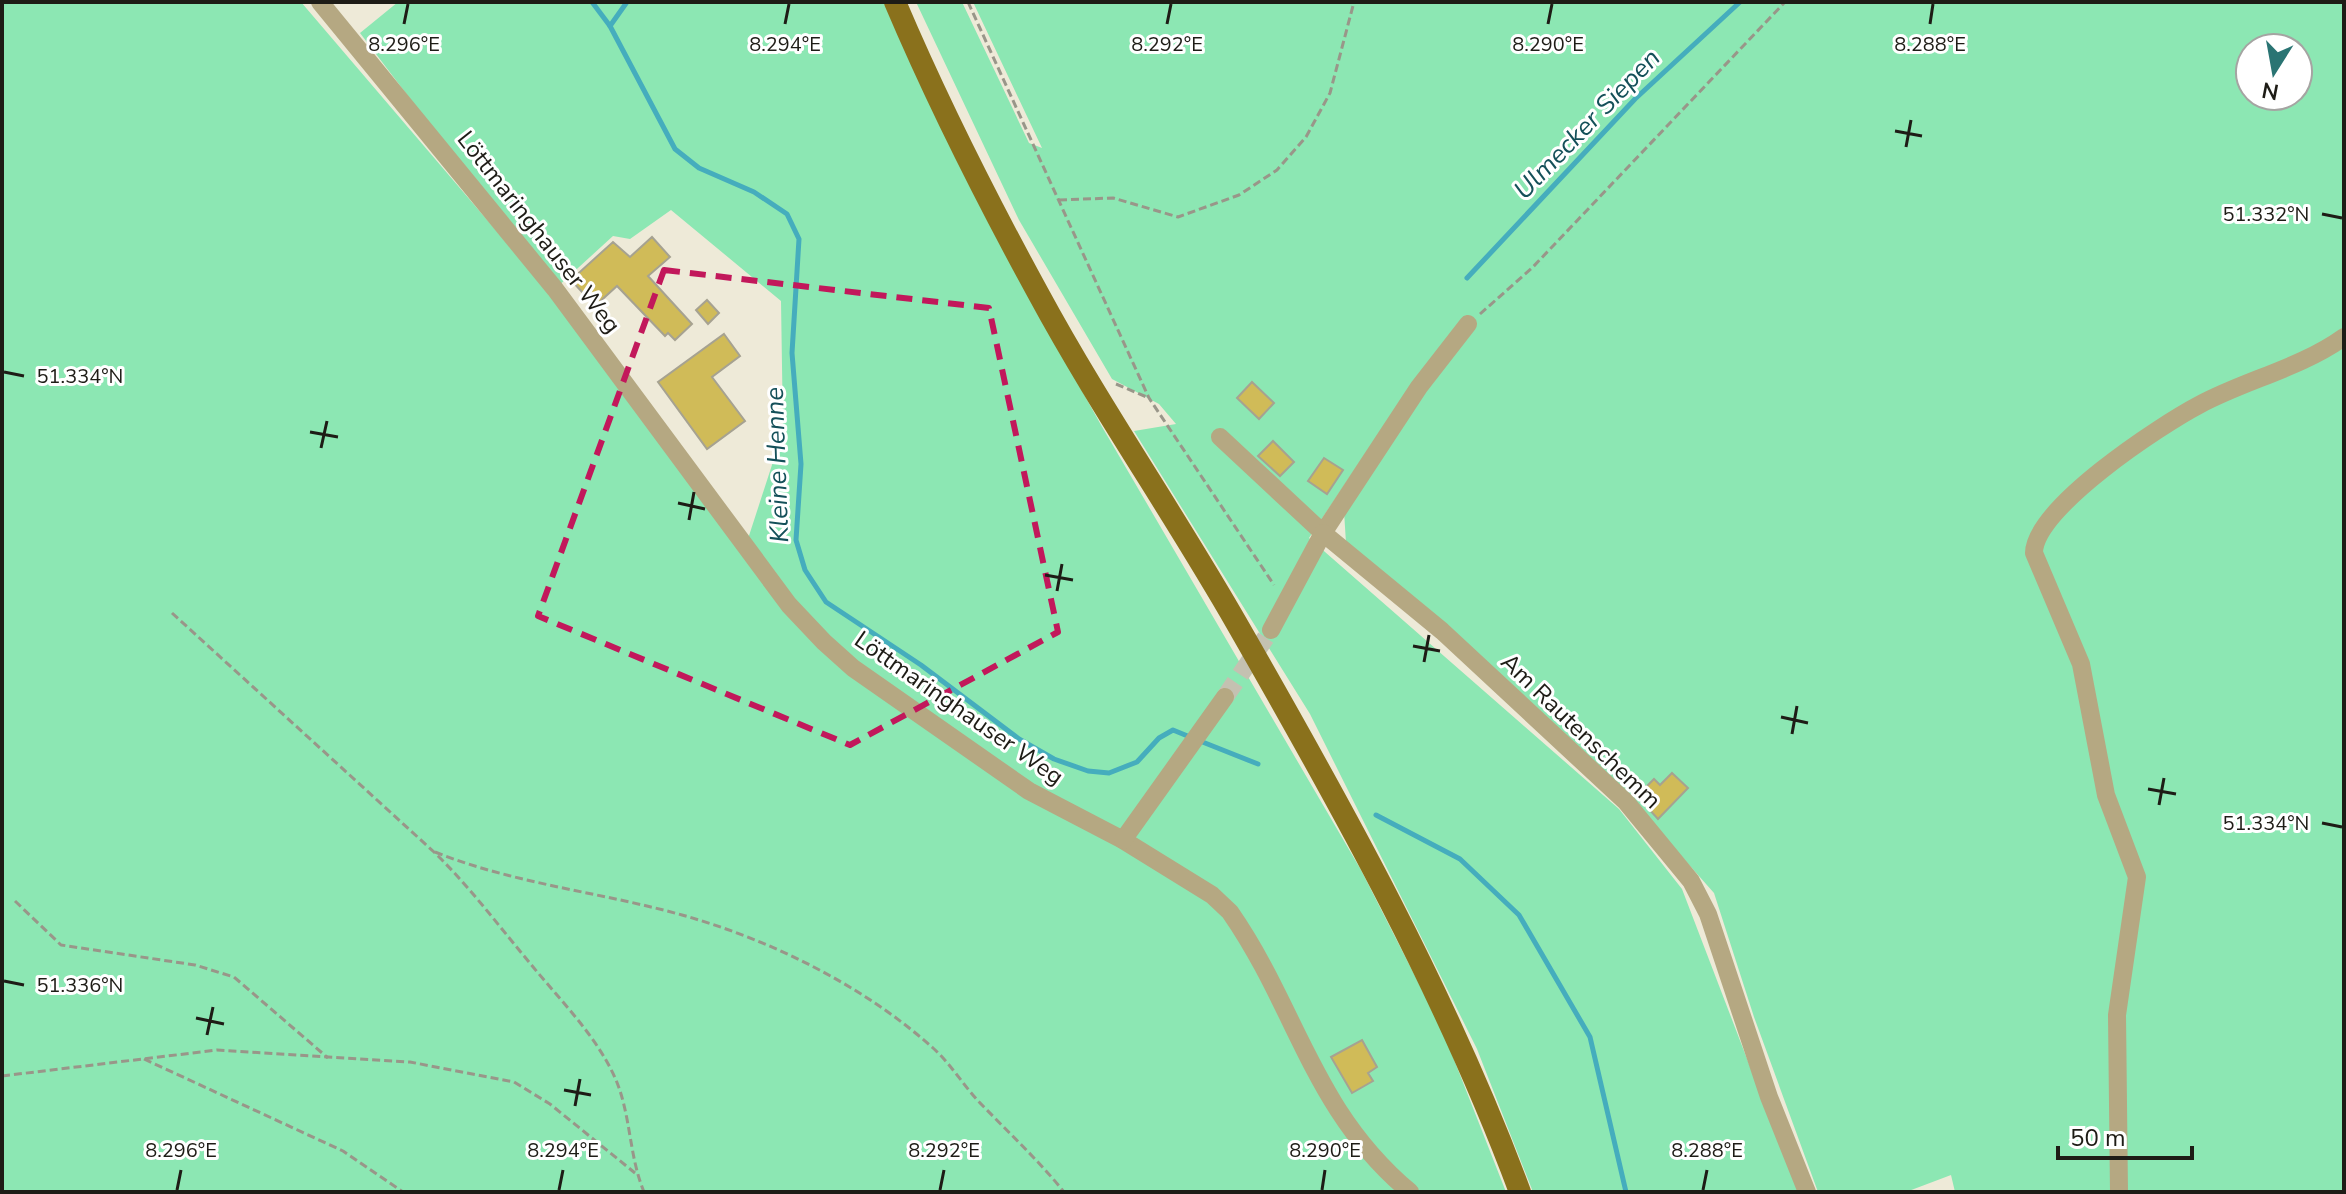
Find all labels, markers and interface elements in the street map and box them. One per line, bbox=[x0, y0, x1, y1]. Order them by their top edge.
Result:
text: 8.296°E bbox=[368, 31, 440, 58]
text: 8.294°E bbox=[749, 31, 821, 58]
text: 8.292°E bbox=[1131, 31, 1203, 58]
text: 8.290°E bbox=[1512, 31, 1584, 58]
text: 8.288°E bbox=[1894, 31, 1966, 58]
north arrow bbox=[2234, 32, 2314, 112]
water label: Ulmecker Siepen bbox=[1506, 41, 1668, 207]
text: N bbox=[2259, 74, 2281, 107]
street label: Löttmaringhauser Weg bbox=[450, 124, 628, 340]
text: 51.332°N bbox=[2223, 201, 2309, 228]
text: 51.334°N bbox=[37, 363, 123, 390]
water label: Kleine Henne bbox=[757, 386, 797, 544]
street label: Löttmaringhauser Weg bbox=[848, 624, 1070, 792]
street label: Am Rautenschemm bbox=[1494, 646, 1668, 816]
text: 51.334°N bbox=[2223, 810, 2309, 837]
text: 51.336°N bbox=[37, 972, 123, 999]
scale bar bbox=[2058, 1110, 2192, 1160]
text: 50 m bbox=[2070, 1122, 2126, 1154]
text: 8.296°E bbox=[145, 1137, 217, 1164]
text: 8.294°E bbox=[527, 1137, 599, 1164]
text: 8.292°E bbox=[908, 1137, 980, 1164]
text: 8.290°E bbox=[1289, 1137, 1361, 1164]
text: 8.288°E bbox=[1671, 1137, 1743, 1164]

